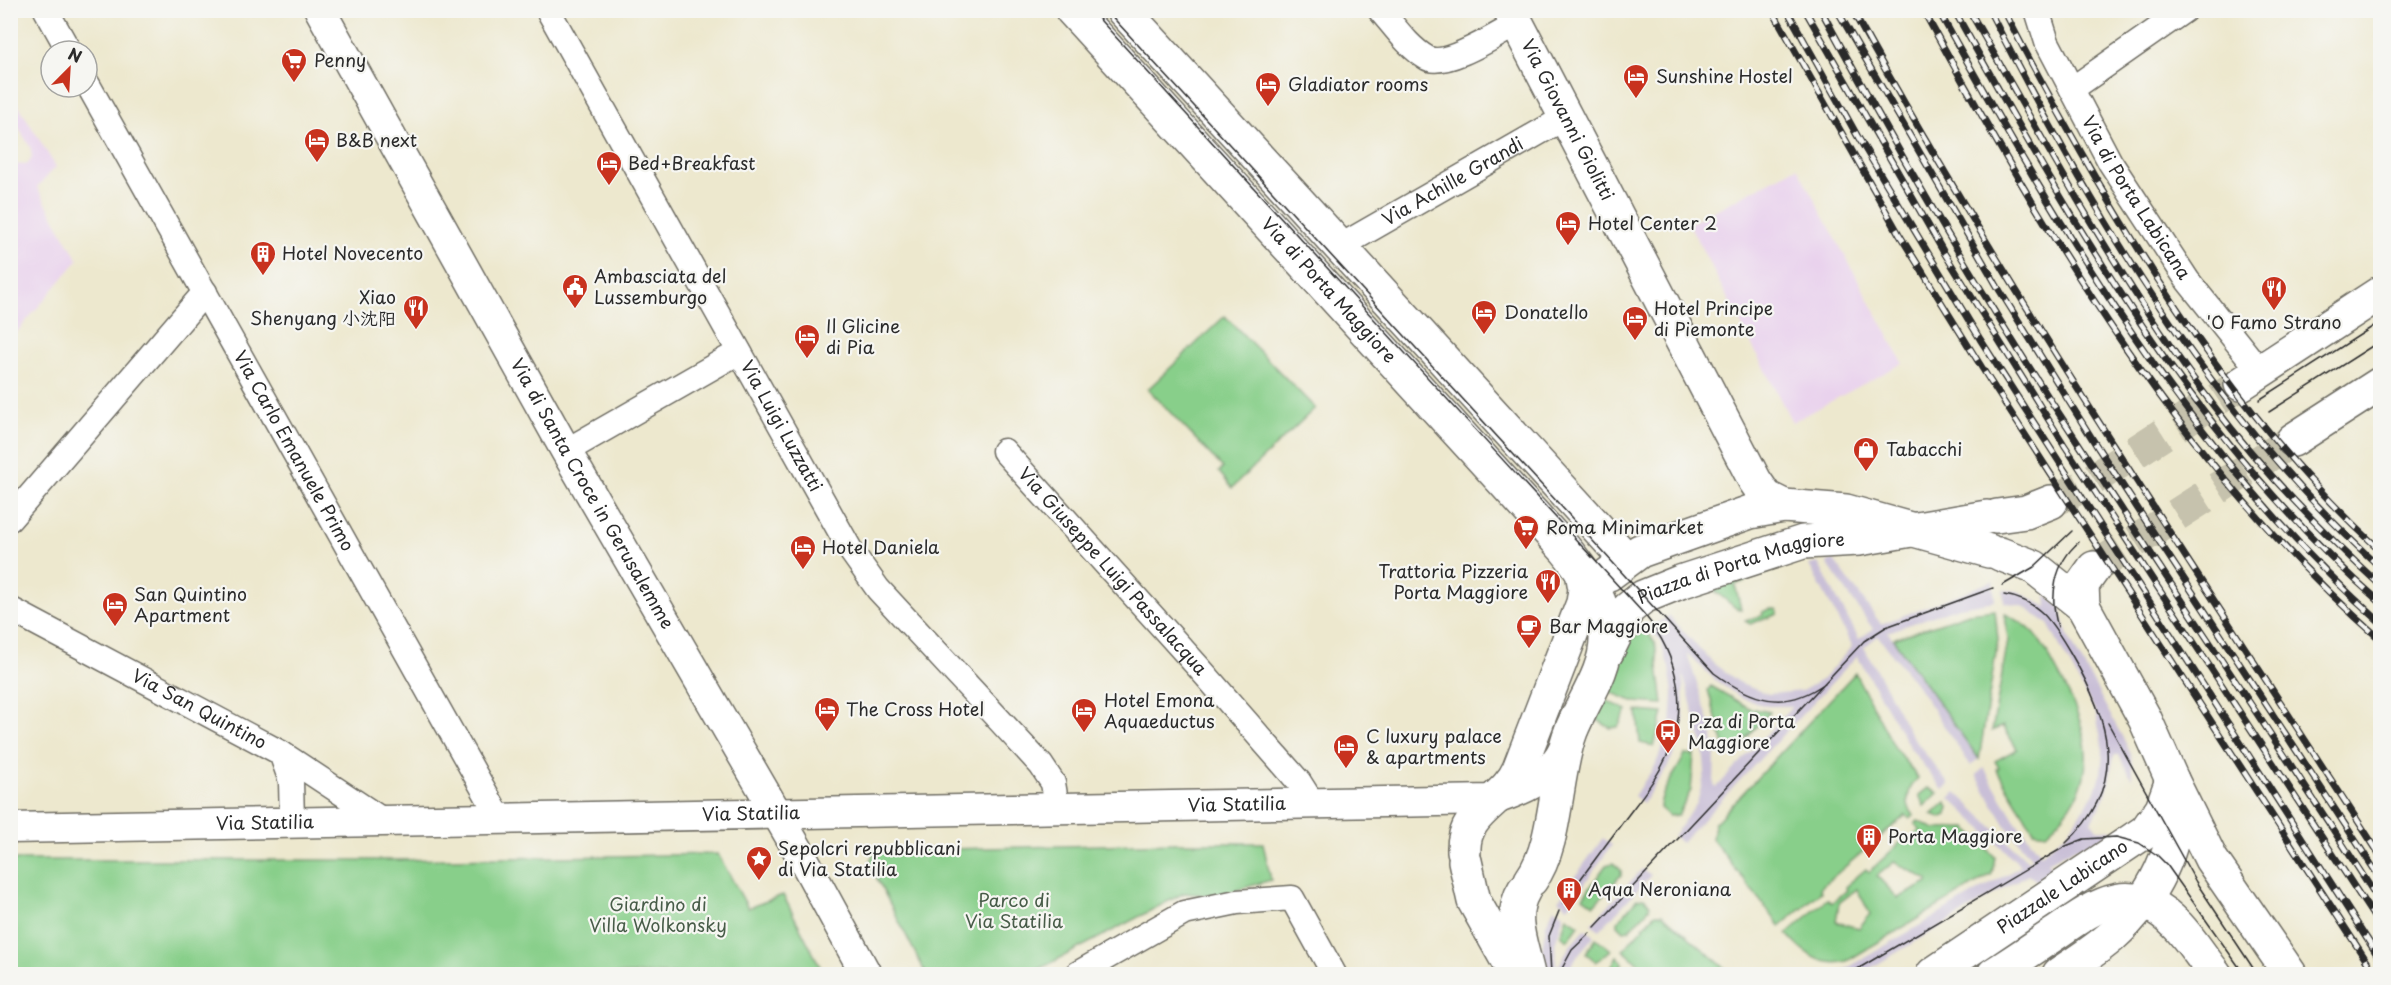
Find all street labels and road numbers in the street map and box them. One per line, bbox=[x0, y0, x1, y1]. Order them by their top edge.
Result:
street label: Via Giovanni Giolitti bbox=[1515, 34, 1622, 205]
street label: Via di Porta Labicana bbox=[2076, 110, 2199, 285]
street label: Via Achille Grandi bbox=[1377, 129, 1528, 232]
street label: Via di Porta Maggiore bbox=[1256, 210, 1404, 368]
street label: Via Carlo Emanuele Primo bbox=[228, 345, 362, 556]
street label: Via di Santa Croce in Gerusalemme bbox=[505, 353, 682, 634]
street label: Via Luigi Luzzatti bbox=[735, 355, 830, 496]
street label: Via Giuseppe Luigi Passalacqua bbox=[1012, 460, 1215, 681]
street label: Piazza di Porta Maggiore bbox=[1633, 525, 1845, 610]
street label: Via San Quintino bbox=[127, 661, 272, 755]
street label: Via Statilia bbox=[1187, 789, 1286, 818]
street label: Via Statilia bbox=[702, 798, 800, 827]
street label: Via Statilia bbox=[216, 807, 314, 836]
street label: Piazzale Labicano bbox=[1991, 832, 2133, 940]

